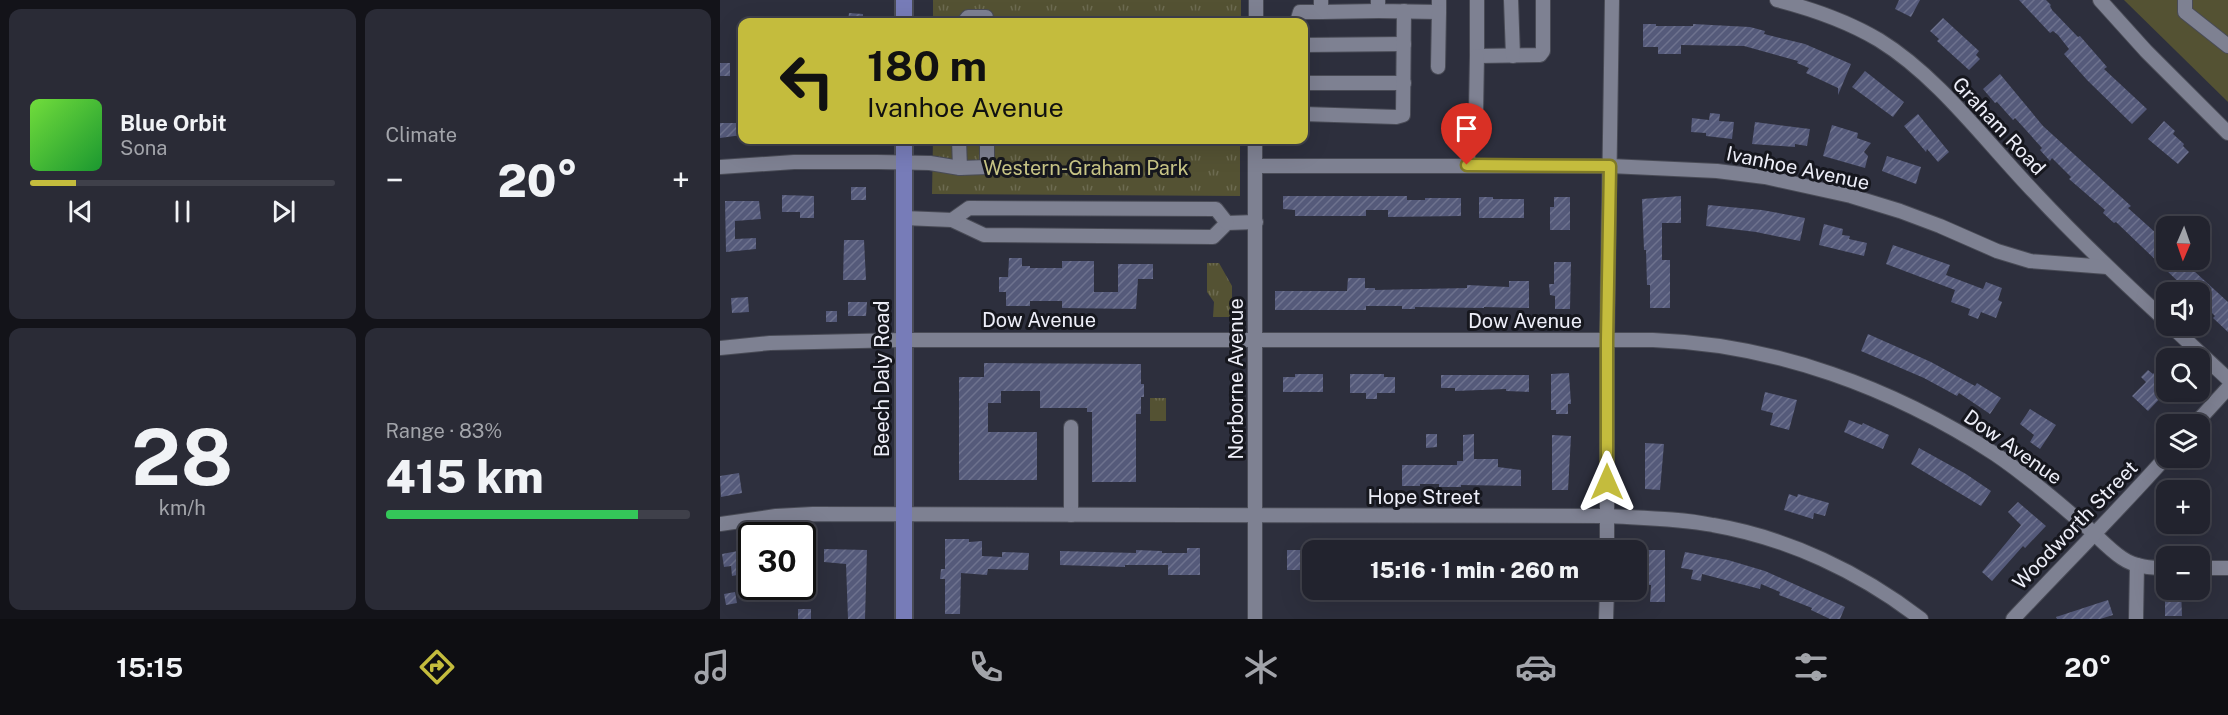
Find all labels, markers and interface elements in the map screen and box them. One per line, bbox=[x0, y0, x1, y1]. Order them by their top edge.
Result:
text: 180 m bbox=[867, 41, 987, 90]
icon: left bbox=[768, 42, 846, 120]
street label: Graham Road bbox=[1948, 72, 2050, 180]
text: Ivanhoe Avenue bbox=[867, 91, 1064, 123]
pin bbox=[1441, 103, 1492, 165]
text: Blue Orbit bbox=[120, 110, 227, 136]
icon: arrive bbox=[1450, 112, 1483, 145]
text: Climate bbox=[386, 123, 457, 147]
text: Sona bbox=[120, 136, 167, 160]
street label: Ivanhoe Avenue bbox=[1724, 141, 1872, 195]
text: 20° bbox=[497, 154, 578, 207]
park label: Western-Graham Park bbox=[983, 156, 1189, 180]
text: − bbox=[386, 161, 404, 199]
text: + bbox=[672, 161, 690, 199]
icon: previous bbox=[64, 195, 97, 228]
icon: pause bbox=[166, 195, 199, 228]
icon: next bbox=[267, 195, 300, 228]
north arrow bbox=[2156, 216, 2210, 270]
map controls bbox=[2156, 216, 2210, 600]
button: sound bbox=[2156, 282, 2210, 336]
street label: Norborne Avenue bbox=[1224, 298, 1248, 460]
street label: Beech Daly Road bbox=[870, 301, 894, 457]
street label: Dow Avenue bbox=[982, 308, 1096, 332]
street label: Dow Avenue bbox=[1468, 309, 1582, 333]
button: search bbox=[2156, 348, 2210, 402]
street label: Dow Avenue bbox=[1959, 404, 2067, 490]
text: 28 bbox=[131, 411, 233, 503]
button: layers bbox=[2156, 414, 2210, 468]
text: Range · 83% bbox=[386, 419, 502, 443]
text: 415 km bbox=[386, 450, 544, 503]
position arrow bbox=[1575, 450, 1639, 514]
street label: Woodworth Street bbox=[2007, 456, 2143, 594]
button: + bbox=[2156, 480, 2210, 534]
street label: Hope Street bbox=[1368, 485, 1480, 509]
text: km/h bbox=[159, 496, 206, 520]
speed limit sign: 30 bbox=[738, 522, 816, 600]
button: − bbox=[2156, 546, 2210, 600]
text: 15:16 · 1 min · 260 m bbox=[1370, 557, 1579, 583]
icon: directions bbox=[416, 646, 458, 688]
icon: music bbox=[691, 646, 733, 688]
icon: phone bbox=[965, 646, 1007, 688]
icon: climate bbox=[1240, 646, 1282, 688]
icon: car bbox=[1515, 646, 1557, 688]
icon: filters bbox=[1790, 646, 1832, 688]
text: 15:15 bbox=[116, 651, 183, 683]
text: 20° bbox=[2064, 651, 2112, 683]

